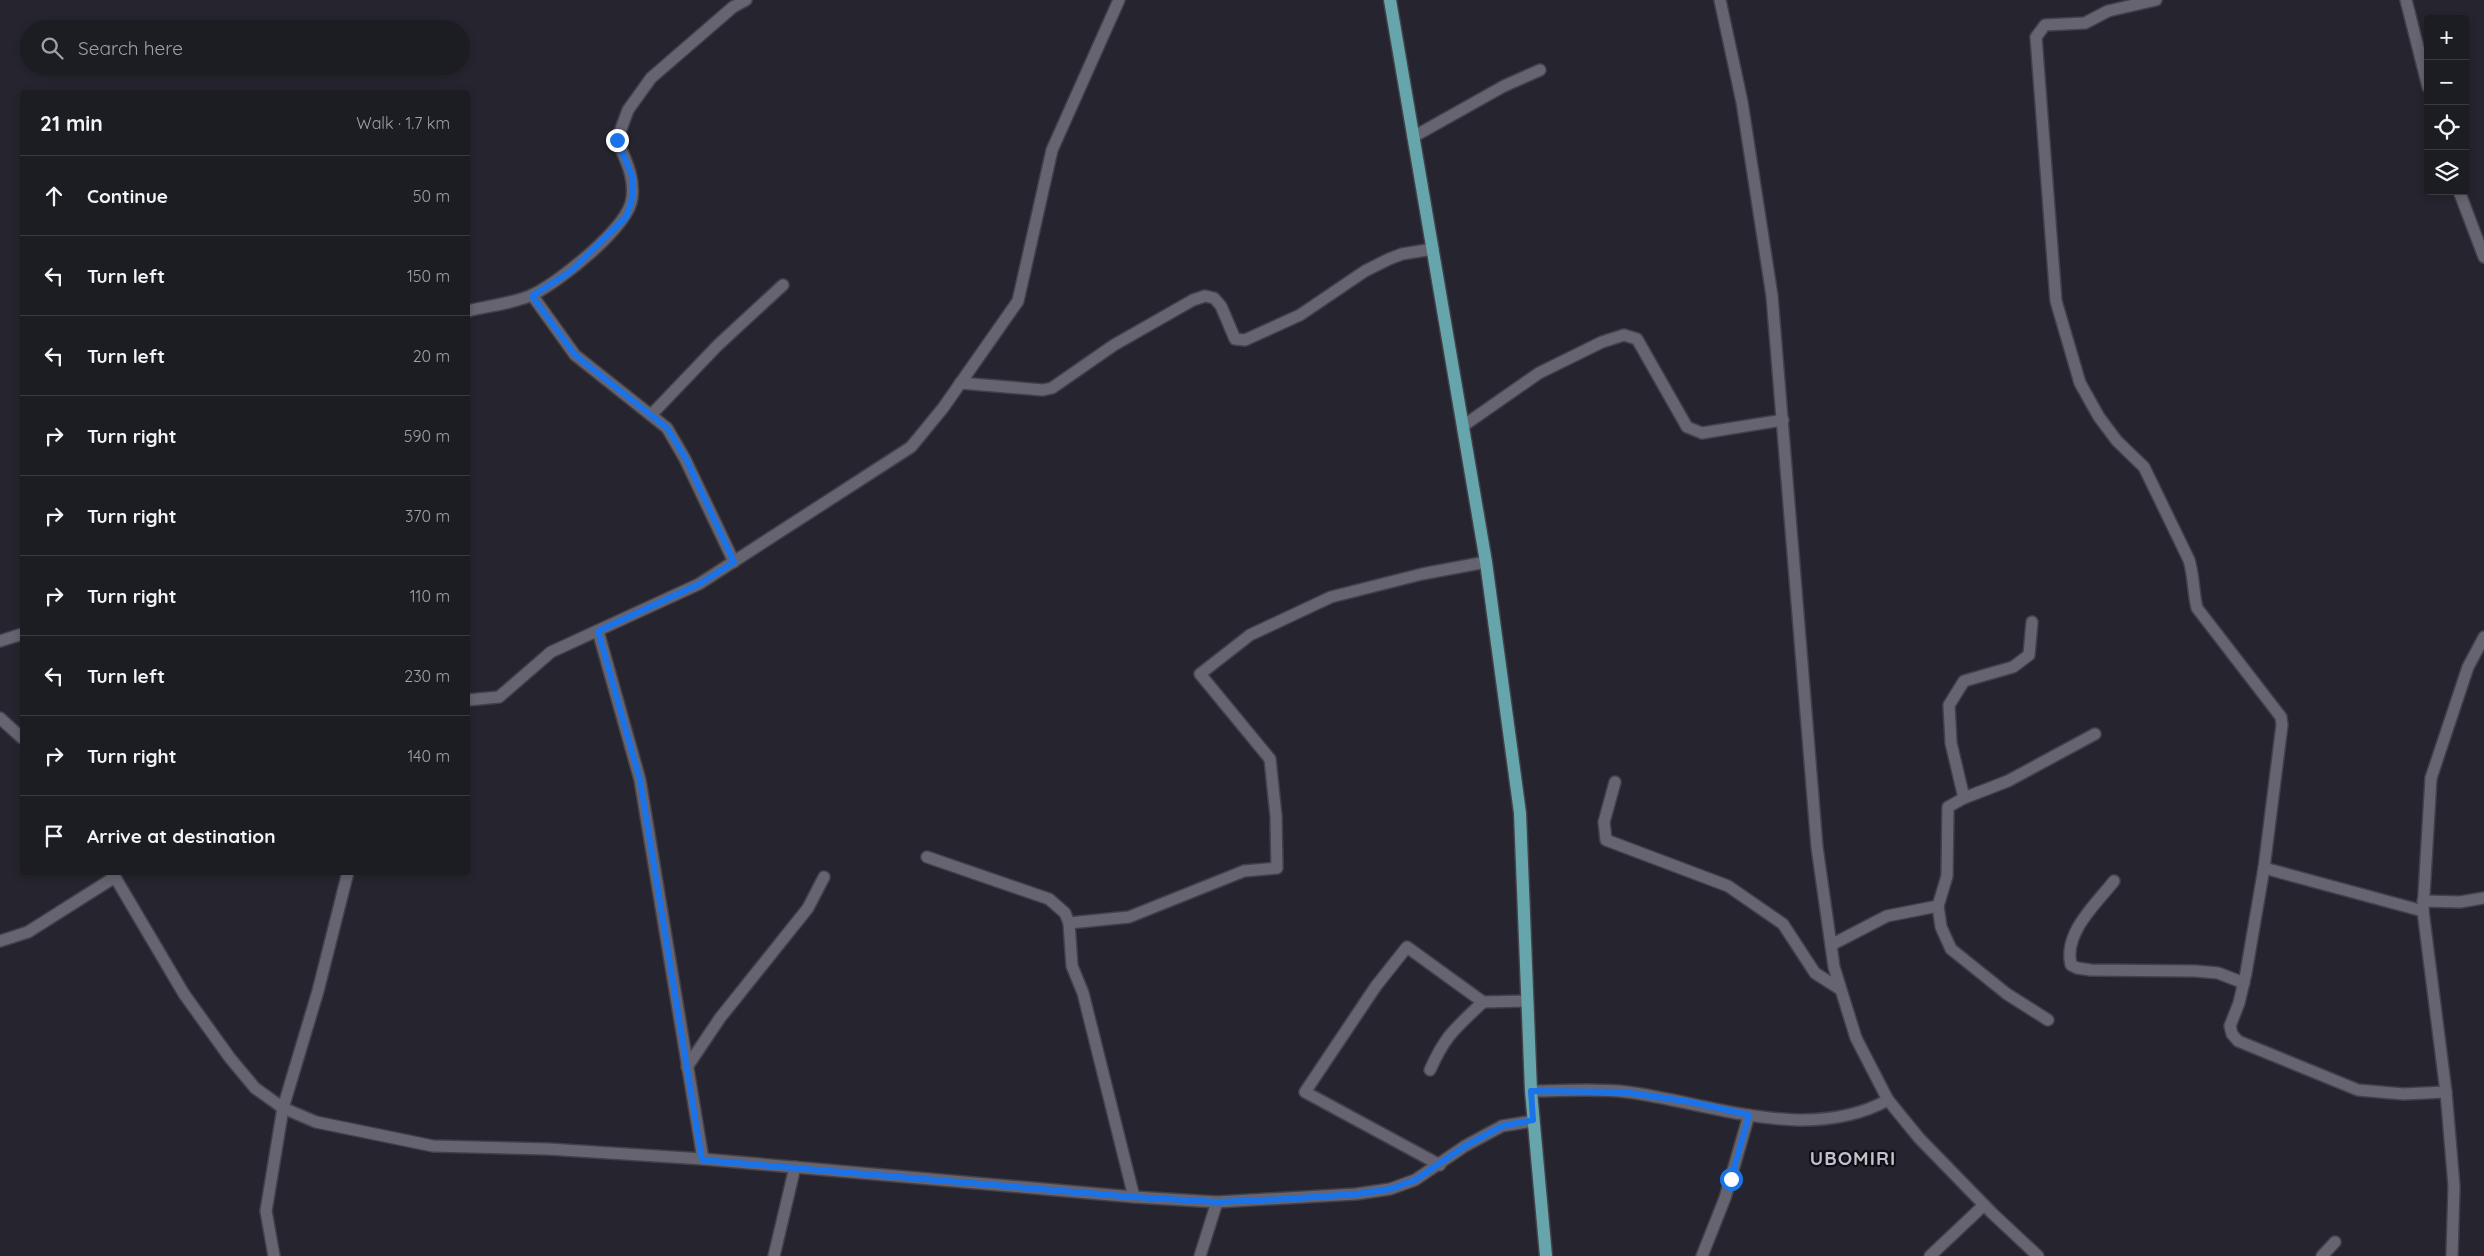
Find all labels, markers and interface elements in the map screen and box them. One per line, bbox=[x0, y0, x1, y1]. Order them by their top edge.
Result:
map controls bbox=[2424, 15, 2469, 195]
button: + bbox=[2424, 15, 2469, 60]
search box bbox=[20, 20, 470, 75]
icon: search bbox=[38, 34, 66, 62]
text: Search here bbox=[78, 36, 183, 60]
button: − bbox=[2424, 60, 2469, 105]
button: locate bbox=[2424, 105, 2469, 150]
text: 21 min bbox=[40, 110, 103, 136]
text: Walk · 1.7 km bbox=[356, 113, 450, 133]
route end bbox=[606, 129, 629, 152]
button: layers bbox=[2424, 150, 2469, 195]
icon: ahead bbox=[40, 182, 68, 210]
text: Continue bbox=[87, 184, 168, 208]
text: 50 m bbox=[413, 186, 450, 206]
icon: left bbox=[40, 262, 68, 290]
text: Turn left bbox=[87, 264, 165, 288]
text: 150 m bbox=[407, 266, 450, 286]
icon: left bbox=[40, 342, 68, 370]
text: Turn left bbox=[87, 344, 165, 368]
text: 20 m bbox=[413, 346, 450, 366]
icon: right bbox=[40, 422, 68, 450]
text: Turn right bbox=[87, 424, 176, 448]
text: 590 m bbox=[404, 426, 450, 446]
icon: right bbox=[40, 502, 68, 530]
text: Turn right bbox=[87, 504, 176, 528]
text: 370 m bbox=[405, 506, 450, 526]
icon: right bbox=[40, 582, 68, 610]
text: Turn right bbox=[87, 584, 176, 608]
text: 110 m bbox=[410, 586, 450, 606]
icon: left bbox=[40, 662, 68, 690]
text: Turn left bbox=[87, 664, 165, 688]
text: 230 m bbox=[404, 666, 450, 686]
icon: right bbox=[40, 742, 68, 770]
text: Turn right bbox=[87, 744, 176, 768]
text: 140 m bbox=[407, 746, 450, 766]
icon: arrive bbox=[40, 822, 68, 850]
text: Arrive at destination bbox=[87, 824, 276, 848]
district label: UBOMIRI bbox=[1810, 1146, 1896, 1170]
route start bbox=[1720, 1168, 1743, 1191]

